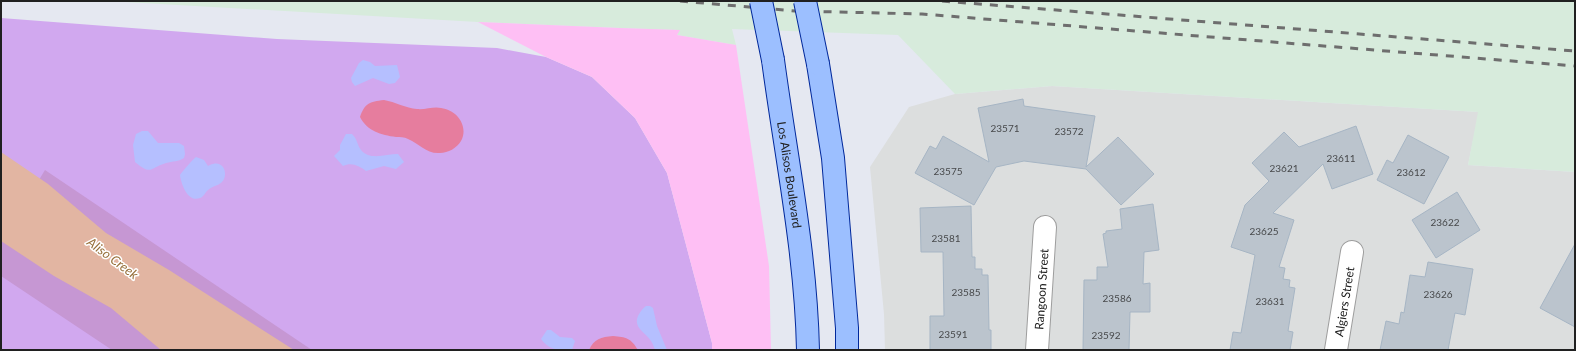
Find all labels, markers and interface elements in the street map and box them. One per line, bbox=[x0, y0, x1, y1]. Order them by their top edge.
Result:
street label: Los Alisos Boulevard bbox=[775, 120, 805, 229]
house number: 23571 bbox=[990, 122, 1020, 134]
house number: 23572 bbox=[1054, 125, 1084, 137]
house number: 23611 bbox=[1326, 152, 1356, 164]
house number: 23621 bbox=[1269, 162, 1299, 174]
house number: 23575 bbox=[933, 165, 963, 177]
house number: 23612 bbox=[1396, 166, 1426, 178]
house number: 23622 bbox=[1430, 216, 1460, 228]
house number: 23625 bbox=[1249, 225, 1279, 237]
house number: 23581 bbox=[931, 232, 961, 244]
water label: Aliso Creek bbox=[83, 233, 142, 283]
street label: Rangoon Street bbox=[1031, 247, 1051, 330]
street label: Algiers Street bbox=[1331, 265, 1357, 338]
house number: 23585 bbox=[951, 286, 981, 298]
house number: 23626 bbox=[1423, 288, 1453, 300]
house number: 23586 bbox=[1102, 292, 1132, 304]
house number: 23631 bbox=[1255, 295, 1285, 307]
house number: 23591 bbox=[938, 328, 968, 340]
house number: 23592 bbox=[1091, 329, 1121, 341]

